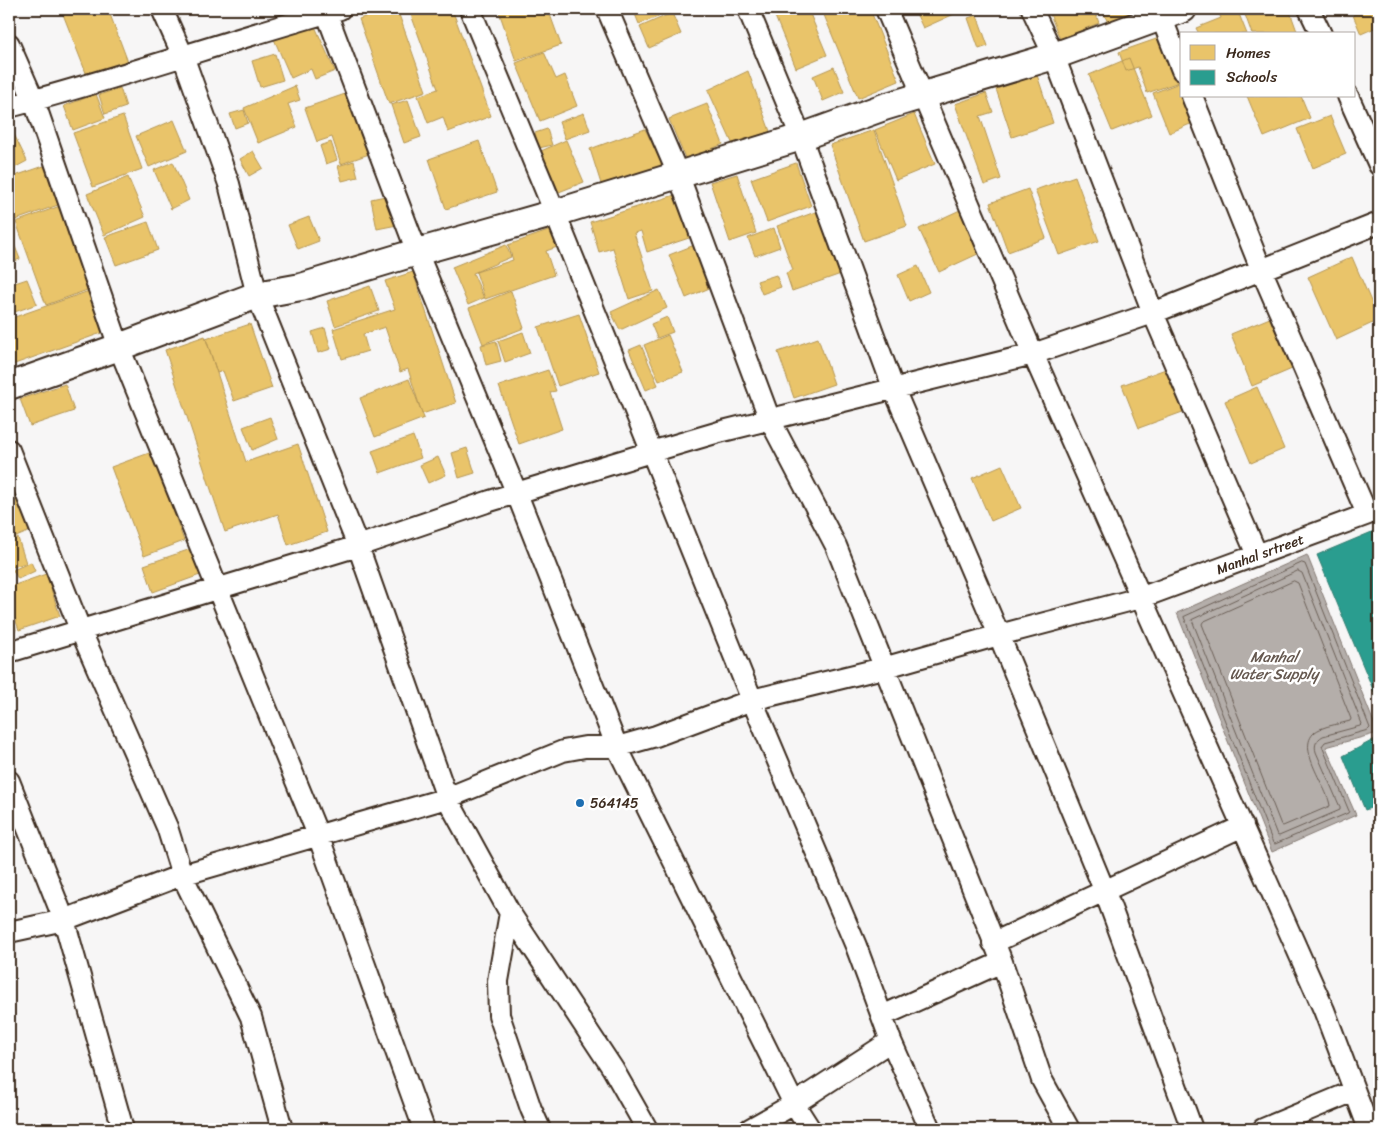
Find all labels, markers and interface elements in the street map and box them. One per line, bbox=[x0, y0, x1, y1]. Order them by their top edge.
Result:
legend bbox=[1180, 32, 1356, 98]
text: Homes bbox=[1226, 40, 1270, 66]
text: Schools bbox=[1226, 64, 1277, 90]
street label: Manhal srtreet bbox=[1213, 527, 1308, 582]
water label: Manhal Water Supply bbox=[1230, 644, 1321, 687]
place label: 564145 bbox=[590, 791, 639, 816]
marker: 564145 bbox=[574, 797, 586, 809]

